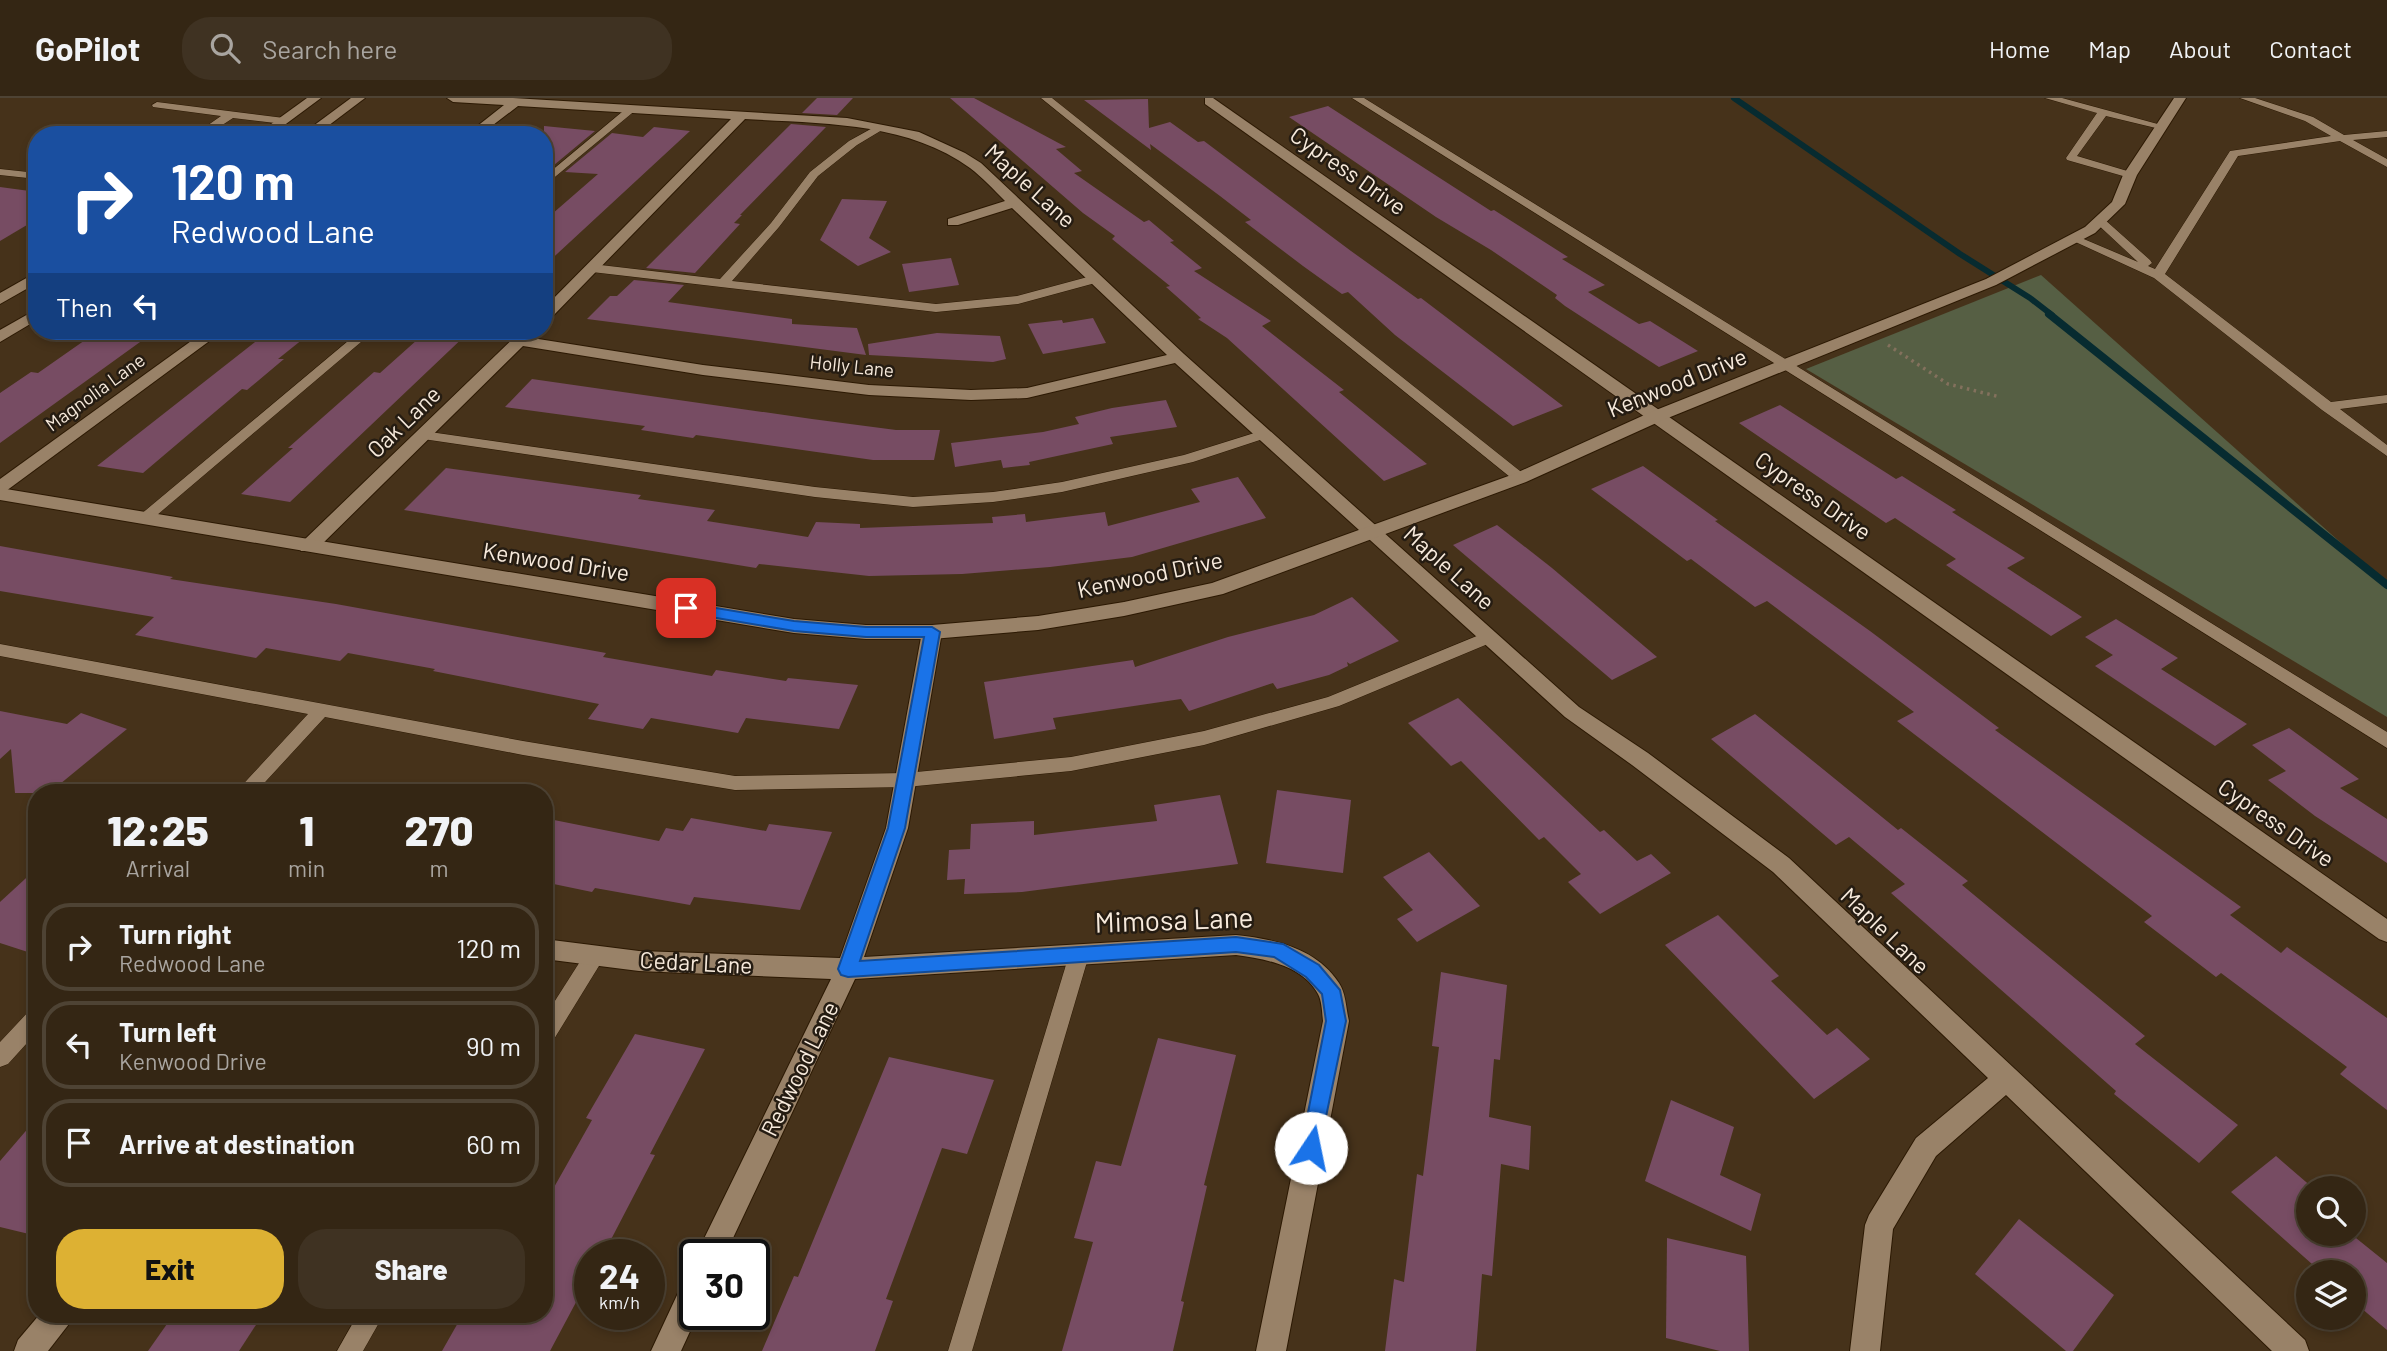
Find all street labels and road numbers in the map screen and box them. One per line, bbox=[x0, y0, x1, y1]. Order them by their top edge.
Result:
street label: Cypress Drive bbox=[1285, 120, 1412, 220]
street label: Maple Lane bbox=[980, 137, 1082, 233]
street label: Kenwood Drive bbox=[1603, 341, 1750, 423]
street label: Magnolia Lane bbox=[40, 348, 149, 435]
street label: Holly Lane bbox=[809, 350, 895, 381]
street label: Oak Lane bbox=[361, 379, 446, 463]
street label: Cypress Drive bbox=[1750, 445, 1877, 545]
street label: Maple Lane bbox=[1399, 519, 1501, 615]
street label: Kenwood Drive bbox=[481, 536, 631, 586]
street label: Kenwood Drive bbox=[1075, 545, 1225, 603]
street label: Cypress Drive bbox=[2213, 772, 2340, 872]
street label: Maple Lane bbox=[1836, 881, 1936, 979]
street label: Mimosa Lane bbox=[1094, 899, 1254, 939]
street label: Cedar Lane bbox=[639, 945, 753, 979]
street label: Redwood Lane bbox=[754, 997, 844, 1141]

